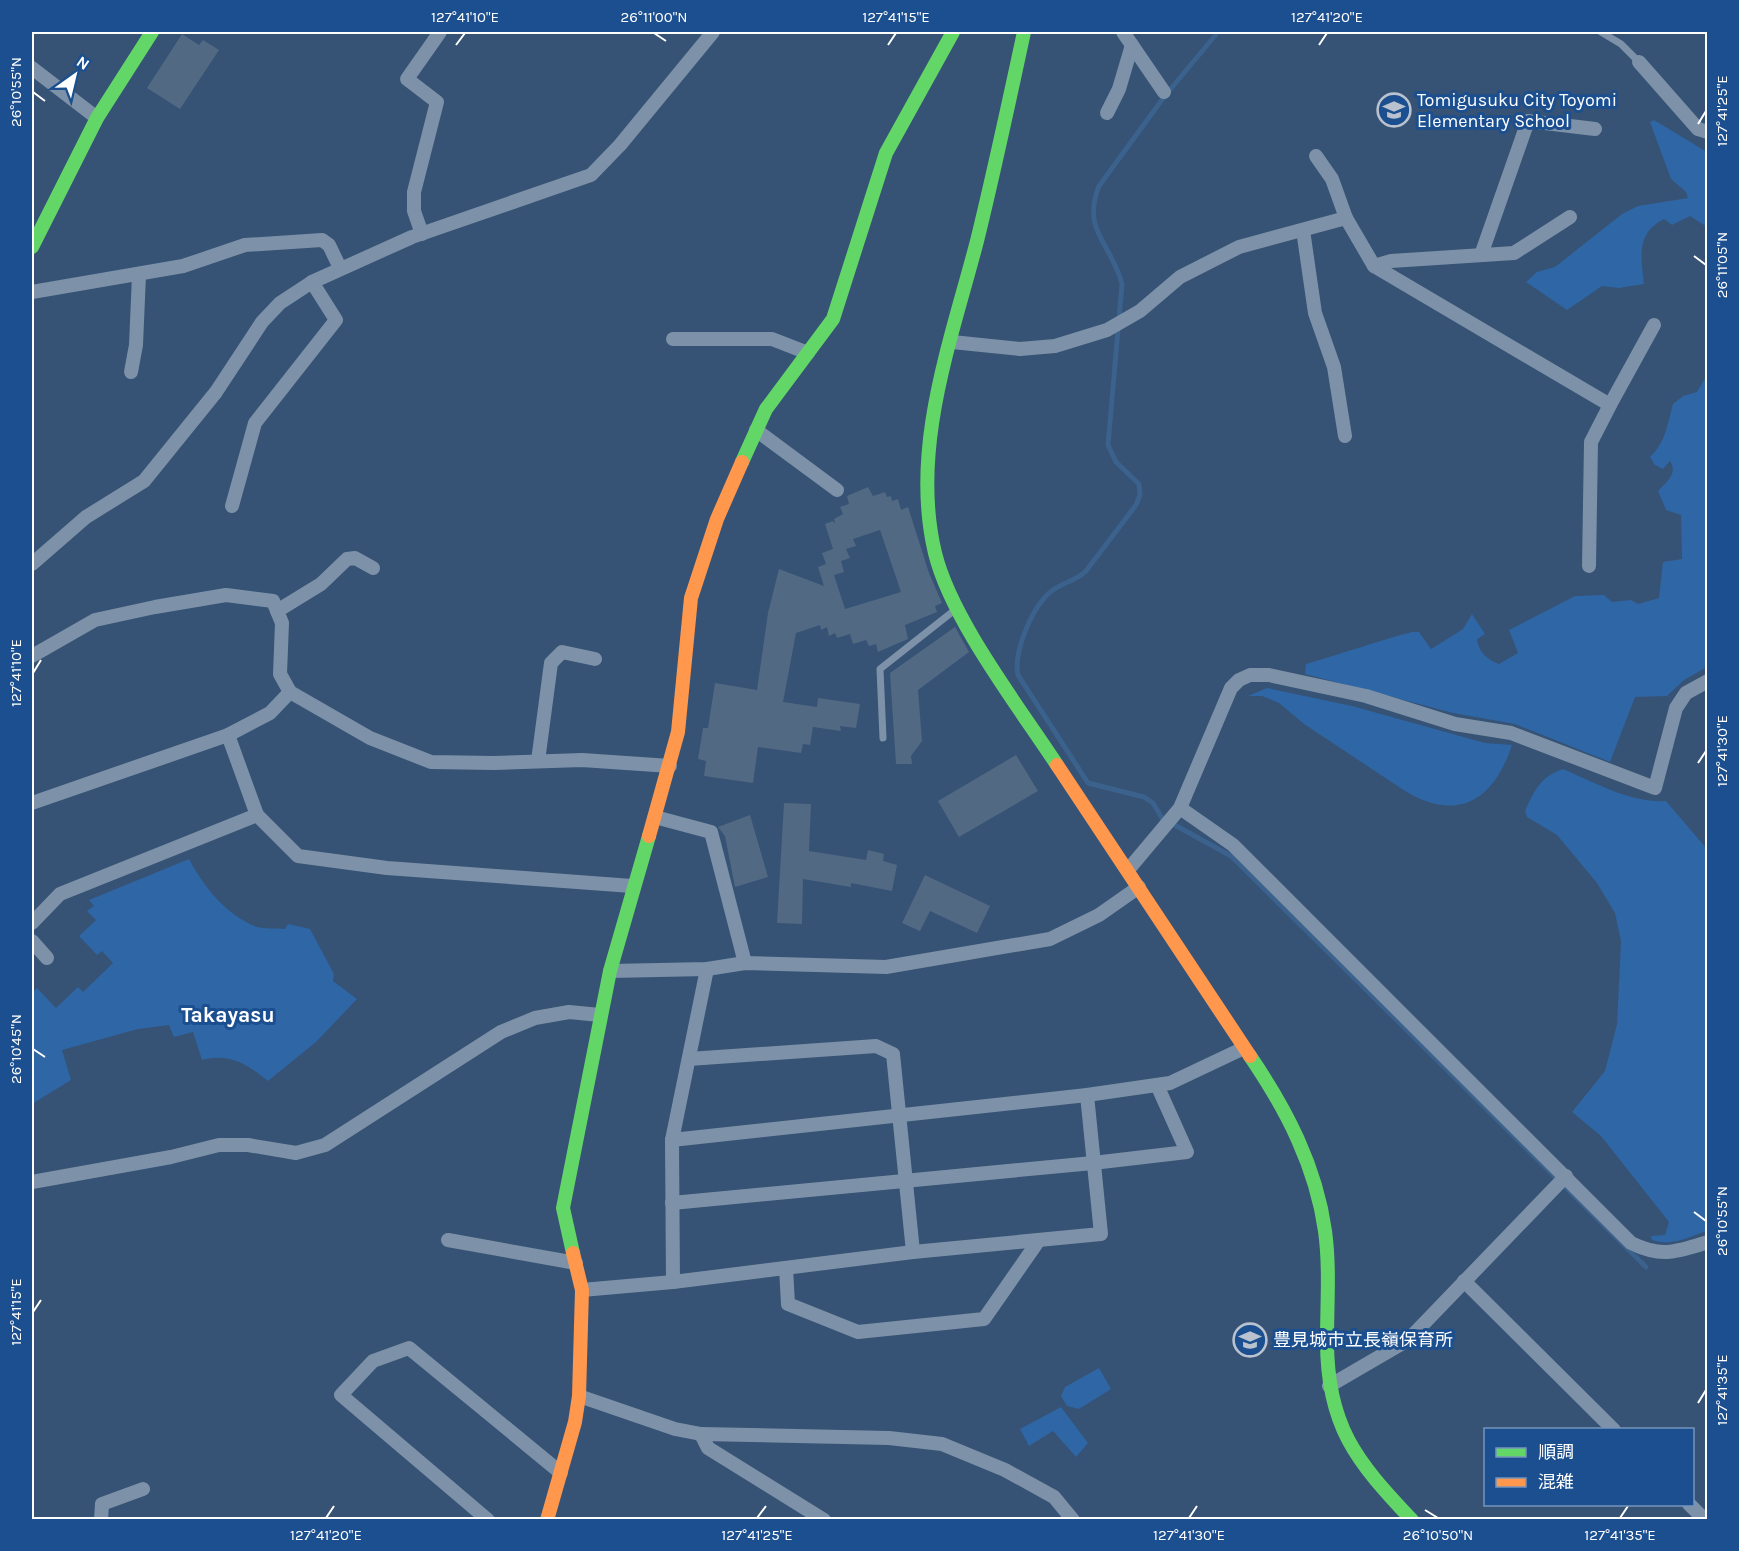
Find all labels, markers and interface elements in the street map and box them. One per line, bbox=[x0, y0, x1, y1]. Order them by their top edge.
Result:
text: 127°41'10"E bbox=[431, 8, 499, 26]
text: 26°11'00"N bbox=[621, 8, 687, 26]
text: 127°41'15"E bbox=[862, 8, 930, 26]
text: 127°41'20"E bbox=[1291, 8, 1363, 26]
north arrow bbox=[45, 45, 105, 105]
text: N bbox=[73, 52, 93, 74]
text: 26°10'55"N bbox=[7, 57, 25, 127]
text: 127°41'25"E bbox=[1713, 75, 1731, 147]
place label: Tomigusuku City Toyomi Elementary School bbox=[1417, 89, 1617, 132]
school or university icon: Tomigusuku City Toyomi Elementary School bbox=[1376, 92, 1412, 128]
text: 26°11'05"N bbox=[1713, 232, 1731, 298]
text: 127°41'10"E bbox=[7, 639, 25, 707]
text: 127°41'30"E bbox=[1713, 715, 1731, 787]
district label: Takayasu bbox=[181, 1003, 275, 1027]
text: 26°10'45"N bbox=[7, 1014, 25, 1084]
text: 26°10'55"N bbox=[1713, 1186, 1731, 1256]
text: 127°41'15"E bbox=[7, 1278, 25, 1346]
school or university icon: 豊見城市立長嶺保育所 bbox=[1232, 1322, 1268, 1358]
place label: 豊見城市立長嶺保育所 bbox=[1273, 1329, 1453, 1351]
text: 127°41'35"E bbox=[1713, 1354, 1731, 1426]
legend bbox=[1484, 1428, 1694, 1506]
text: 順調 bbox=[1538, 1441, 1574, 1463]
text: 混雑 bbox=[1538, 1471, 1574, 1493]
text: 127°41'20"E bbox=[290, 1526, 362, 1544]
text: 127°41'25"E bbox=[721, 1526, 793, 1544]
text: 127°41'30"E bbox=[1153, 1526, 1225, 1544]
text: 26°10'50"N bbox=[1403, 1526, 1473, 1544]
text: 127°41'35"E bbox=[1584, 1526, 1656, 1544]

